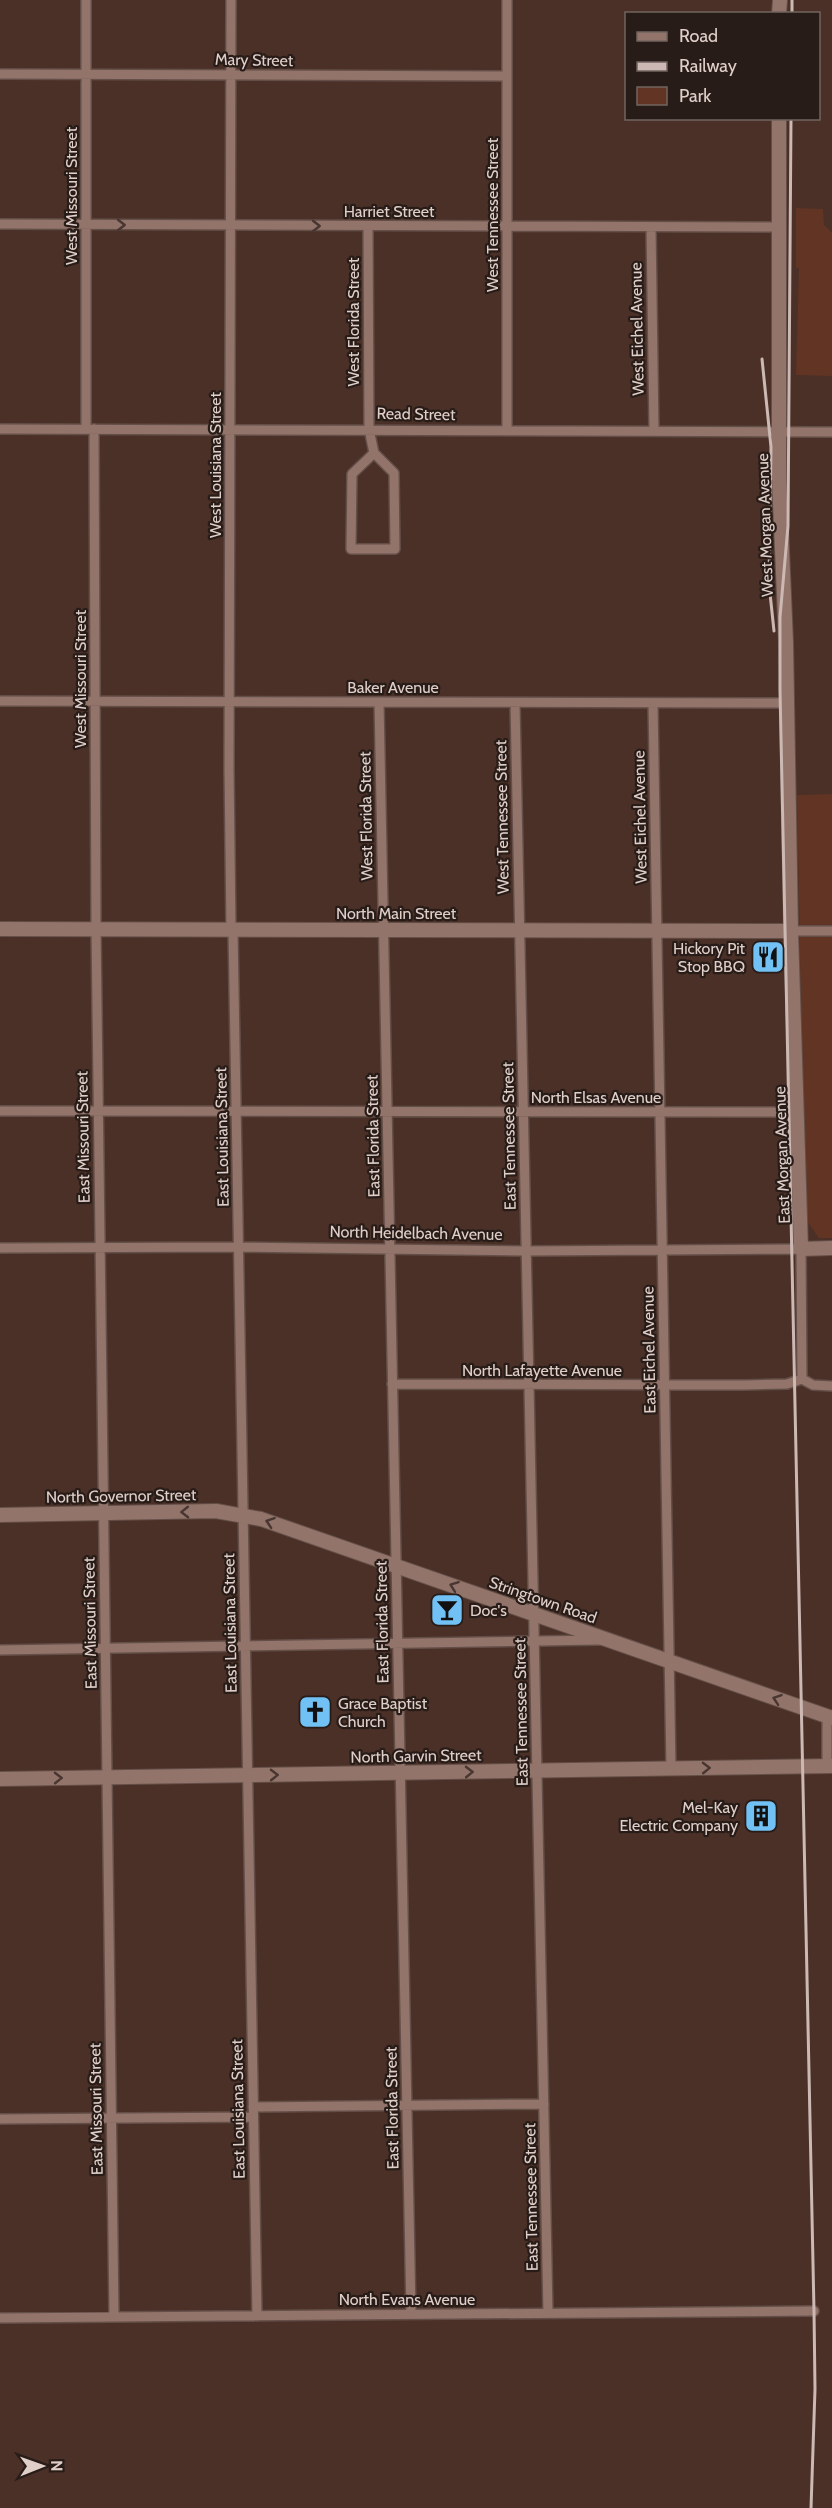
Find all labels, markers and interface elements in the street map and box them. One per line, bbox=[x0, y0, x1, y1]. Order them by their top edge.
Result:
legend bbox=[625, 12, 820, 120]
text: Road bbox=[679, 25, 718, 47]
street label: Mary Street bbox=[215, 50, 294, 70]
text: Railway bbox=[679, 55, 737, 77]
text: Park bbox=[679, 85, 712, 107]
street label: West Missouri Street bbox=[62, 126, 81, 265]
street label: West Tennessee Street bbox=[483, 137, 502, 292]
street label: Harriet Street bbox=[344, 202, 435, 221]
one-way arrow bbox=[117, 219, 126, 231]
one-way arrow bbox=[312, 220, 321, 232]
street label: West Florida Street bbox=[344, 257, 363, 386]
street label: West Eichel Avenue bbox=[626, 262, 648, 396]
street label: West Louisiana Street bbox=[206, 392, 225, 538]
street label: Read Street bbox=[376, 404, 456, 424]
street label: West Morgan Avenue bbox=[753, 453, 777, 597]
street label: West Missouri Street bbox=[71, 609, 90, 748]
street label: Baker Avenue bbox=[347, 678, 439, 697]
street label: West Tennessee Street bbox=[491, 739, 513, 894]
street label: West Eichel Avenue bbox=[629, 750, 651, 884]
street label: West Florida Street bbox=[355, 751, 377, 881]
street label: North Main Street bbox=[336, 904, 457, 923]
place label: Hickory Pit Stop BBQ bbox=[673, 939, 746, 976]
restaurant icon: Hickory Pit Stop BBQ bbox=[750, 939, 786, 975]
street label: East Tennessee Street bbox=[498, 1061, 520, 1210]
street label: East Louisiana Street bbox=[211, 1066, 233, 1207]
street label: East Missouri Street bbox=[72, 1070, 94, 1203]
street label: East Florida Street bbox=[362, 1074, 384, 1198]
street label: East Morgan Avenue bbox=[770, 1086, 794, 1224]
street label: North Elsas Avenue bbox=[531, 1088, 661, 1107]
street label: North Heidelbach Avenue bbox=[329, 1222, 503, 1244]
street label: East Eichel Avenue bbox=[638, 1286, 660, 1414]
street label: North Lafayette Avenue bbox=[462, 1361, 622, 1380]
street label: North Governor Street bbox=[46, 1485, 197, 1507]
one-way arrow bbox=[180, 1505, 189, 1518]
one-way arrow bbox=[265, 1516, 276, 1529]
street label: East Louisiana Street bbox=[219, 1552, 241, 1693]
street label: East Missouri Street bbox=[79, 1556, 101, 1689]
street label: East Florida Street bbox=[371, 1560, 393, 1684]
street label: Stringtown Road bbox=[487, 1573, 599, 1627]
one-way arrow bbox=[449, 1580, 460, 1593]
bar icon: Doc's bbox=[429, 1592, 465, 1628]
place label: Doc's bbox=[470, 1601, 507, 1620]
street label: East Tennessee Street bbox=[510, 1637, 532, 1786]
one-way arrow bbox=[772, 1693, 783, 1706]
church icon: Grace Baptist Church bbox=[297, 1694, 333, 1730]
place label: Grace Baptist Church bbox=[338, 1694, 428, 1731]
street label: North Garvin Street bbox=[350, 1745, 482, 1767]
one-way arrow bbox=[702, 1762, 711, 1775]
one-way arrow bbox=[465, 1766, 474, 1778]
one-way arrow bbox=[270, 1769, 279, 1781]
one-way arrow bbox=[54, 1772, 63, 1785]
place label: Mel-Kay Electric Company bbox=[619, 1798, 738, 1835]
building icon: Mel-Kay Electric Company bbox=[743, 1798, 779, 1834]
street label: East Louisiana Street bbox=[227, 2038, 249, 2179]
street label: East Missouri Street bbox=[85, 2042, 107, 2175]
street label: East Florida Street bbox=[381, 2046, 403, 2170]
street label: East Tennessee Street bbox=[520, 2122, 542, 2271]
street label: North Evans Avenue bbox=[339, 2290, 475, 2309]
north arrow bbox=[12, 2436, 72, 2496]
text: N bbox=[47, 2460, 66, 2472]

